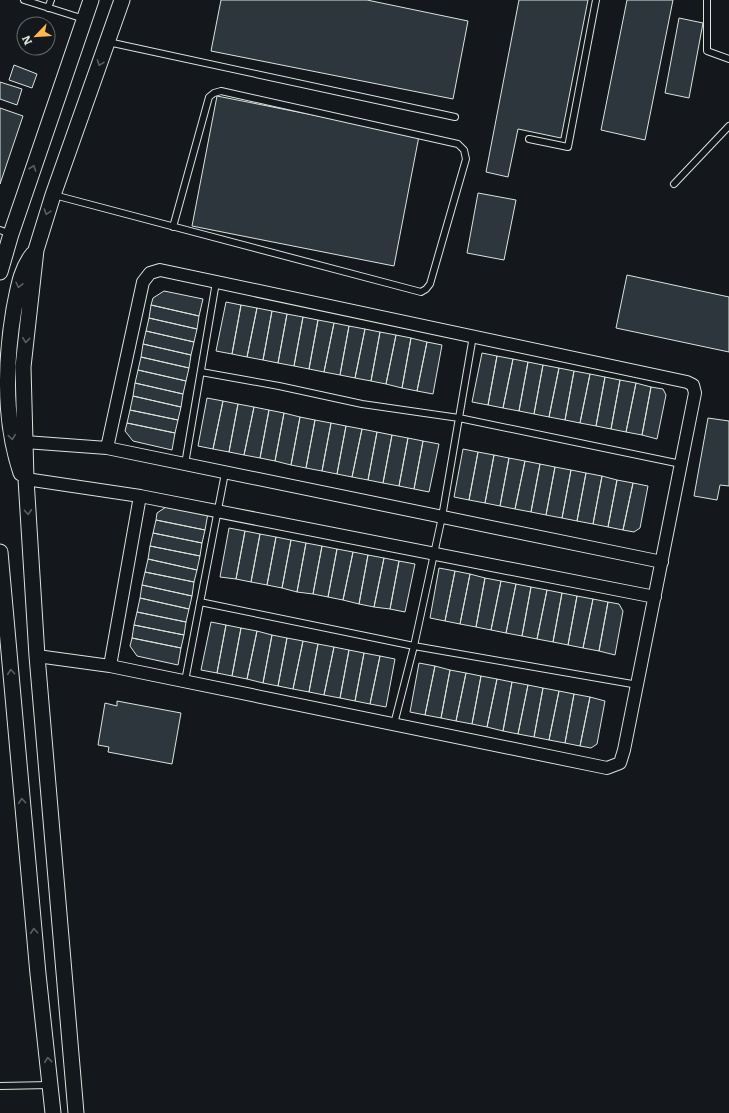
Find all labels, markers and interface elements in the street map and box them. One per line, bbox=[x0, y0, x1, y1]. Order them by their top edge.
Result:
north arrow bbox=[16, 16, 56, 56]
text: N bbox=[17, 33, 35, 48]
one-way arrow bbox=[97, 60, 105, 67]
one-way arrow bbox=[29, 165, 37, 172]
one-way arrow bbox=[44, 208, 52, 215]
one-way arrow bbox=[15, 282, 23, 288]
one-way arrow bbox=[22, 337, 31, 343]
one-way arrow bbox=[7, 434, 16, 440]
one-way arrow bbox=[24, 509, 33, 515]
one-way arrow bbox=[6, 669, 15, 675]
one-way arrow bbox=[18, 798, 27, 805]
one-way arrow bbox=[30, 928, 39, 934]
one-way arrow bbox=[43, 1057, 52, 1063]

